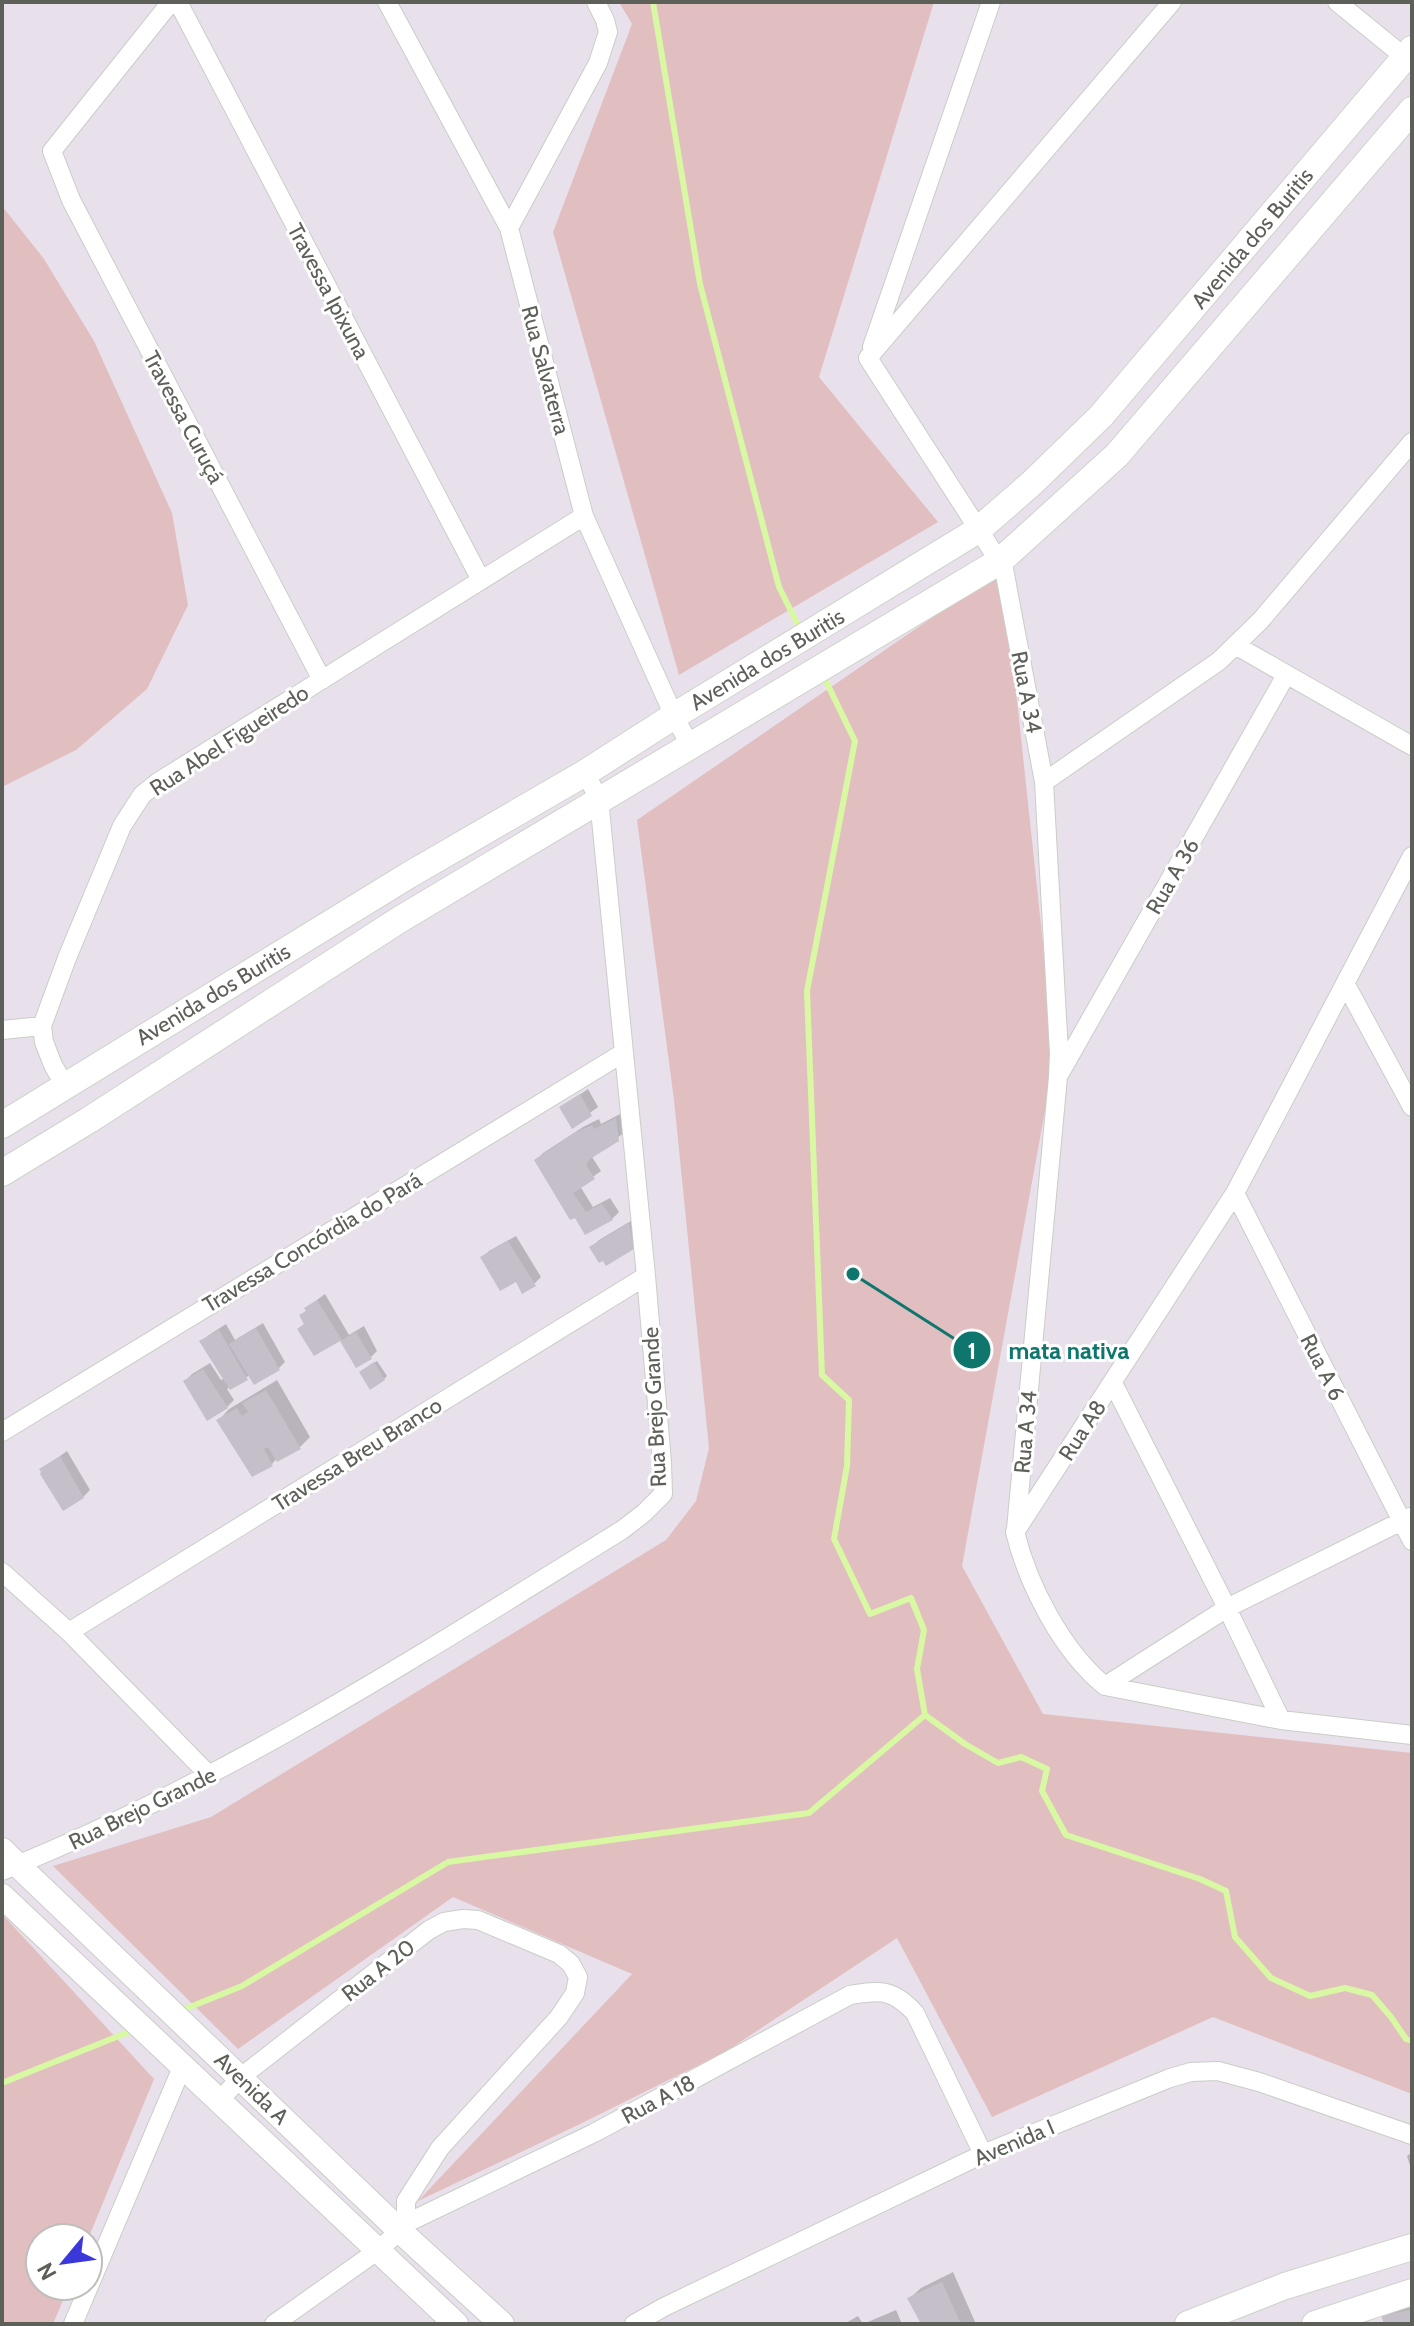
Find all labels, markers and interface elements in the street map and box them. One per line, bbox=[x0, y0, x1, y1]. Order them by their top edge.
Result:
street label: Avenida dos Buritis bbox=[1186, 163, 1319, 314]
street label: Travessa Ipixuna bbox=[282, 219, 376, 364]
street label: Rua Salvaterra bbox=[515, 303, 576, 438]
street label: Travessa Curuçá bbox=[137, 346, 230, 488]
street label: Avenida dos Buritis bbox=[685, 603, 849, 716]
street label: Rua A 34 bbox=[1005, 649, 1048, 736]
street label: Rua Abel Figueiredo bbox=[145, 679, 314, 802]
street label: Rua A 36 bbox=[1140, 834, 1205, 919]
street label: Avenida dos Buritis bbox=[131, 938, 295, 1051]
street label: Travessa Concórdia do Pará bbox=[198, 1166, 427, 1318]
street label: Rua Brejo Grande bbox=[637, 1326, 672, 1488]
callout: mata nativa bbox=[952, 1326, 1145, 1374]
street label: Rua A 6 bbox=[1294, 1329, 1351, 1405]
text: 1 bbox=[968, 1336, 976, 1365]
text: mata nativa bbox=[1009, 1336, 1130, 1365]
street label: Rua A 34 bbox=[1008, 1389, 1043, 1475]
street label: Travessa Breu Branco bbox=[268, 1391, 447, 1517]
street label: Rua A8 bbox=[1053, 1395, 1112, 1466]
street label: Rua Brejo Grande bbox=[64, 1761, 220, 1856]
street label: Rua A 20 bbox=[336, 1933, 420, 2007]
street label: Avenida A bbox=[209, 2046, 295, 2131]
street label: Rua A 18 bbox=[617, 2069, 699, 2130]
street label: Avenida I bbox=[970, 2113, 1059, 2171]
north arrow bbox=[24, 2222, 104, 2302]
text: N bbox=[31, 2258, 63, 2285]

